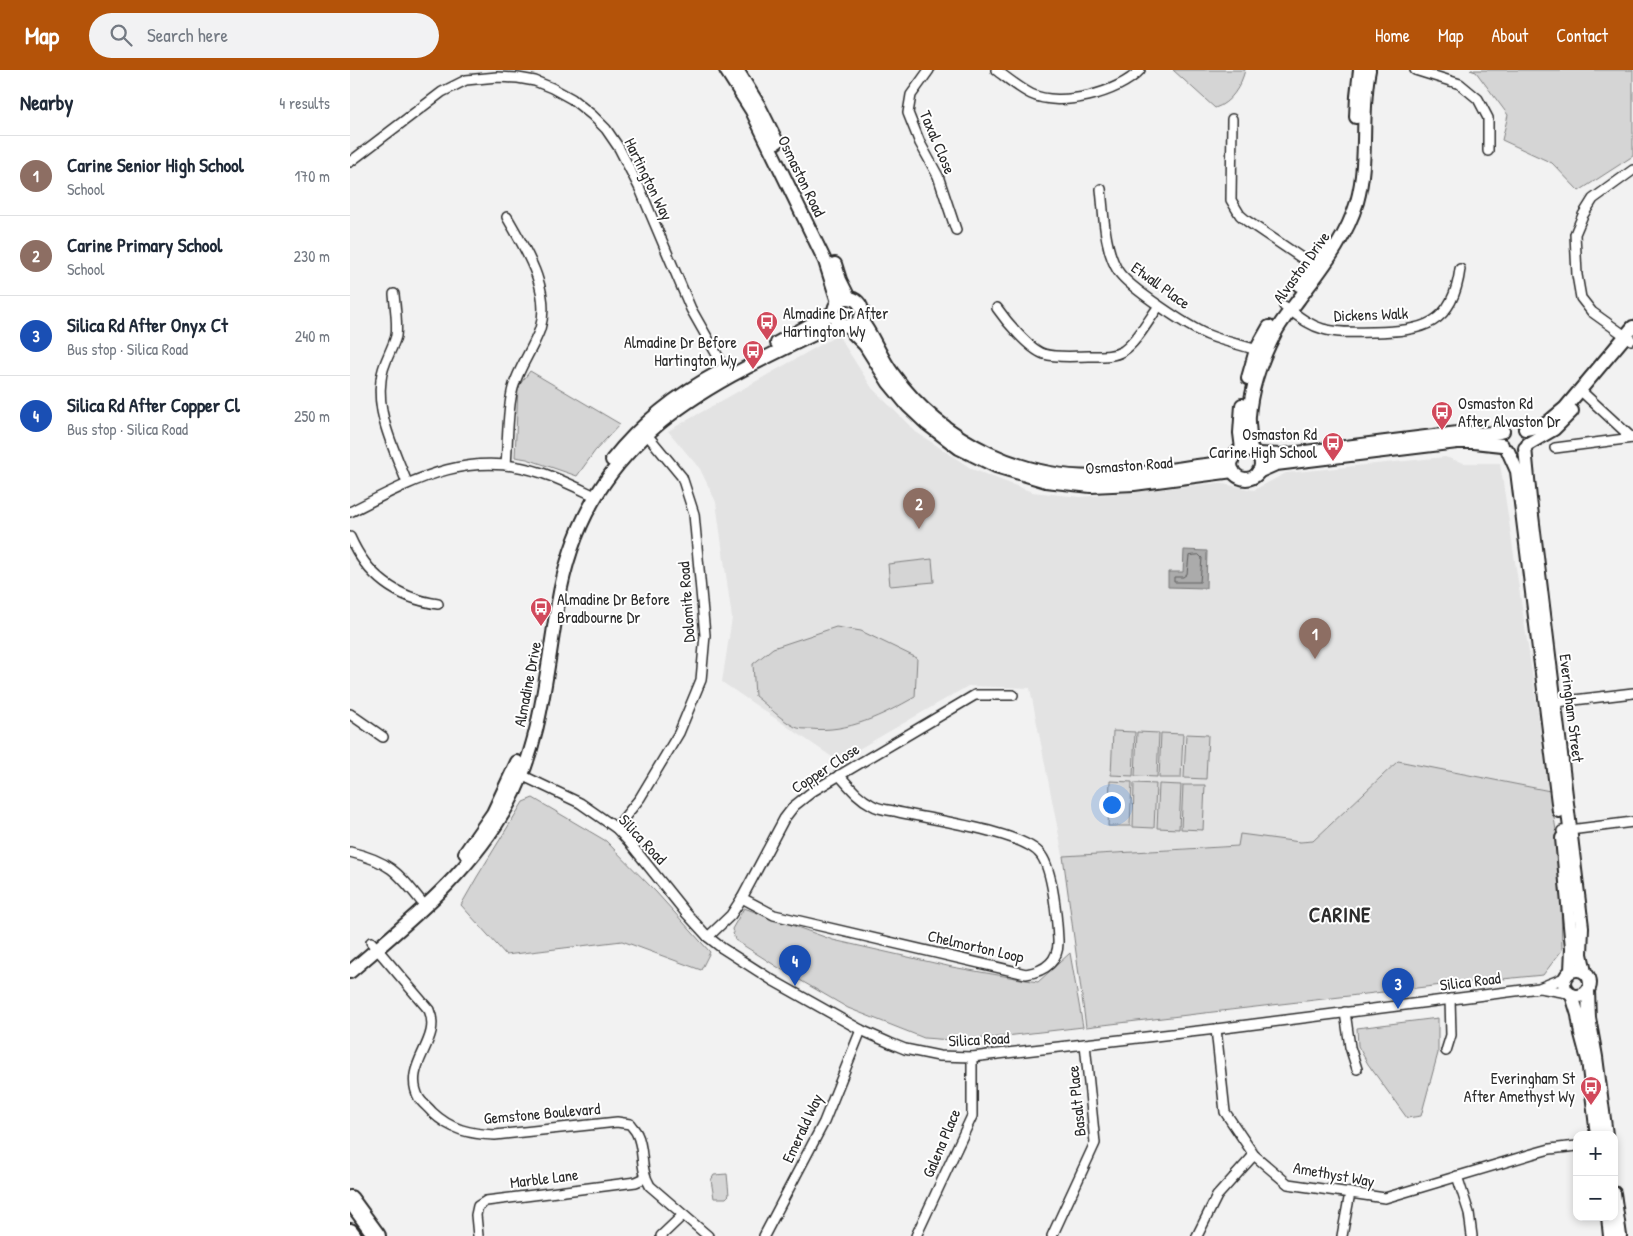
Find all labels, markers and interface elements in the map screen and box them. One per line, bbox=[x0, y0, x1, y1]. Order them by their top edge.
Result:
search box bbox=[89, 13, 439, 58]
text: Map bbox=[25, 19, 59, 51]
icon: search bbox=[107, 21, 135, 49]
text: Search here bbox=[147, 22, 228, 48]
text: Home bbox=[1375, 23, 1410, 48]
text: Map bbox=[1438, 23, 1463, 48]
text: About bbox=[1491, 23, 1528, 48]
text: Contact bbox=[1556, 23, 1608, 48]
text: Nearby bbox=[20, 88, 73, 117]
text: 4 results bbox=[279, 92, 330, 114]
street label: Taxal Close bbox=[915, 107, 961, 178]
street label: Osmaston Road bbox=[773, 132, 831, 220]
street label: Hartington Way bbox=[620, 134, 679, 224]
text: Carine Senior High School bbox=[67, 152, 244, 178]
text: 1 bbox=[33, 165, 39, 187]
text: 170 m bbox=[295, 165, 330, 187]
text: School bbox=[67, 178, 104, 200]
street label: Alvaston Drive bbox=[1267, 226, 1335, 307]
text: Carine Primary School bbox=[67, 232, 222, 258]
text: 2 bbox=[32, 245, 40, 267]
text: 230 m bbox=[294, 245, 330, 267]
street label: Etwall Place bbox=[1127, 256, 1195, 314]
text: School bbox=[67, 258, 104, 280]
place label: Almadine Dr After Hartington Wy bbox=[783, 302, 888, 342]
street label: Dickens Walk bbox=[1333, 302, 1409, 326]
bus stop icon: Almadine Dr After Hartington Wy bbox=[755, 310, 779, 341]
text: Silica Rd After Onyx Ct bbox=[67, 312, 228, 338]
text: 3 bbox=[32, 325, 40, 347]
text: 240 m bbox=[295, 325, 330, 347]
place label: Almadine Dr Before Hartington Wy bbox=[624, 331, 738, 371]
text: Bus stop · Silica Road bbox=[67, 338, 188, 360]
bus stop icon: Almadine Dr Before Hartington Wy bbox=[741, 339, 765, 370]
text: Silica Rd After Copper Cl bbox=[67, 392, 240, 418]
place label: Osmaston Rd After Alvaston Dr bbox=[1458, 392, 1561, 432]
bus stop icon: Osmaston Rd After Alvaston Dr bbox=[1430, 400, 1454, 431]
text: 4 bbox=[33, 405, 39, 427]
text: 250 m bbox=[294, 405, 330, 427]
text: Bus stop · Silica Road bbox=[67, 418, 188, 440]
place label: Osmaston Rd Carine High School bbox=[1209, 423, 1318, 463]
bus stop icon: Osmaston Rd Carine High School bbox=[1321, 431, 1345, 462]
street label: Osmaston Road bbox=[1085, 451, 1173, 479]
pin: 2 bbox=[903, 488, 935, 529]
street label: Dolomite Road bbox=[672, 561, 700, 643]
place label: Almadine Dr Before Bradbourne Dr bbox=[557, 588, 671, 628]
bus stop icon: Almadine Dr Before Bradbourne Dr bbox=[529, 596, 553, 627]
pin: 1 bbox=[1299, 618, 1331, 659]
street label: Almadine Drive bbox=[508, 639, 546, 729]
street label: Everingham Street bbox=[1554, 653, 1590, 764]
street label: Copper Close bbox=[787, 737, 864, 798]
your location bbox=[1099, 792, 1125, 818]
street label: Silica Road bbox=[614, 809, 672, 869]
district label: CARINE bbox=[1309, 900, 1371, 929]
street label: Chelmorton Loop bbox=[926, 924, 1026, 968]
pin: 4 bbox=[779, 945, 811, 986]
street label: Silica Road bbox=[1438, 966, 1502, 996]
pin: 3 bbox=[1382, 968, 1414, 1009]
street label: Silica Road bbox=[948, 1026, 1010, 1052]
street label: Basalt Place bbox=[1061, 1064, 1091, 1137]
place label: Everingham St After Amethyst Wy bbox=[1464, 1067, 1575, 1107]
bus stop icon: Everingham St After Amethyst Wy bbox=[1579, 1075, 1603, 1106]
street label: Emerald Way bbox=[776, 1090, 828, 1166]
street label: Gemstone Boulevard bbox=[483, 1097, 601, 1129]
street label: Galena Place bbox=[917, 1105, 966, 1181]
map controls bbox=[1573, 1131, 1618, 1221]
button: + bbox=[1573, 1131, 1618, 1176]
street label: Amethyst Way bbox=[1292, 1156, 1377, 1192]
street label: Marble Lane bbox=[509, 1163, 580, 1193]
button: − bbox=[1573, 1176, 1618, 1221]

